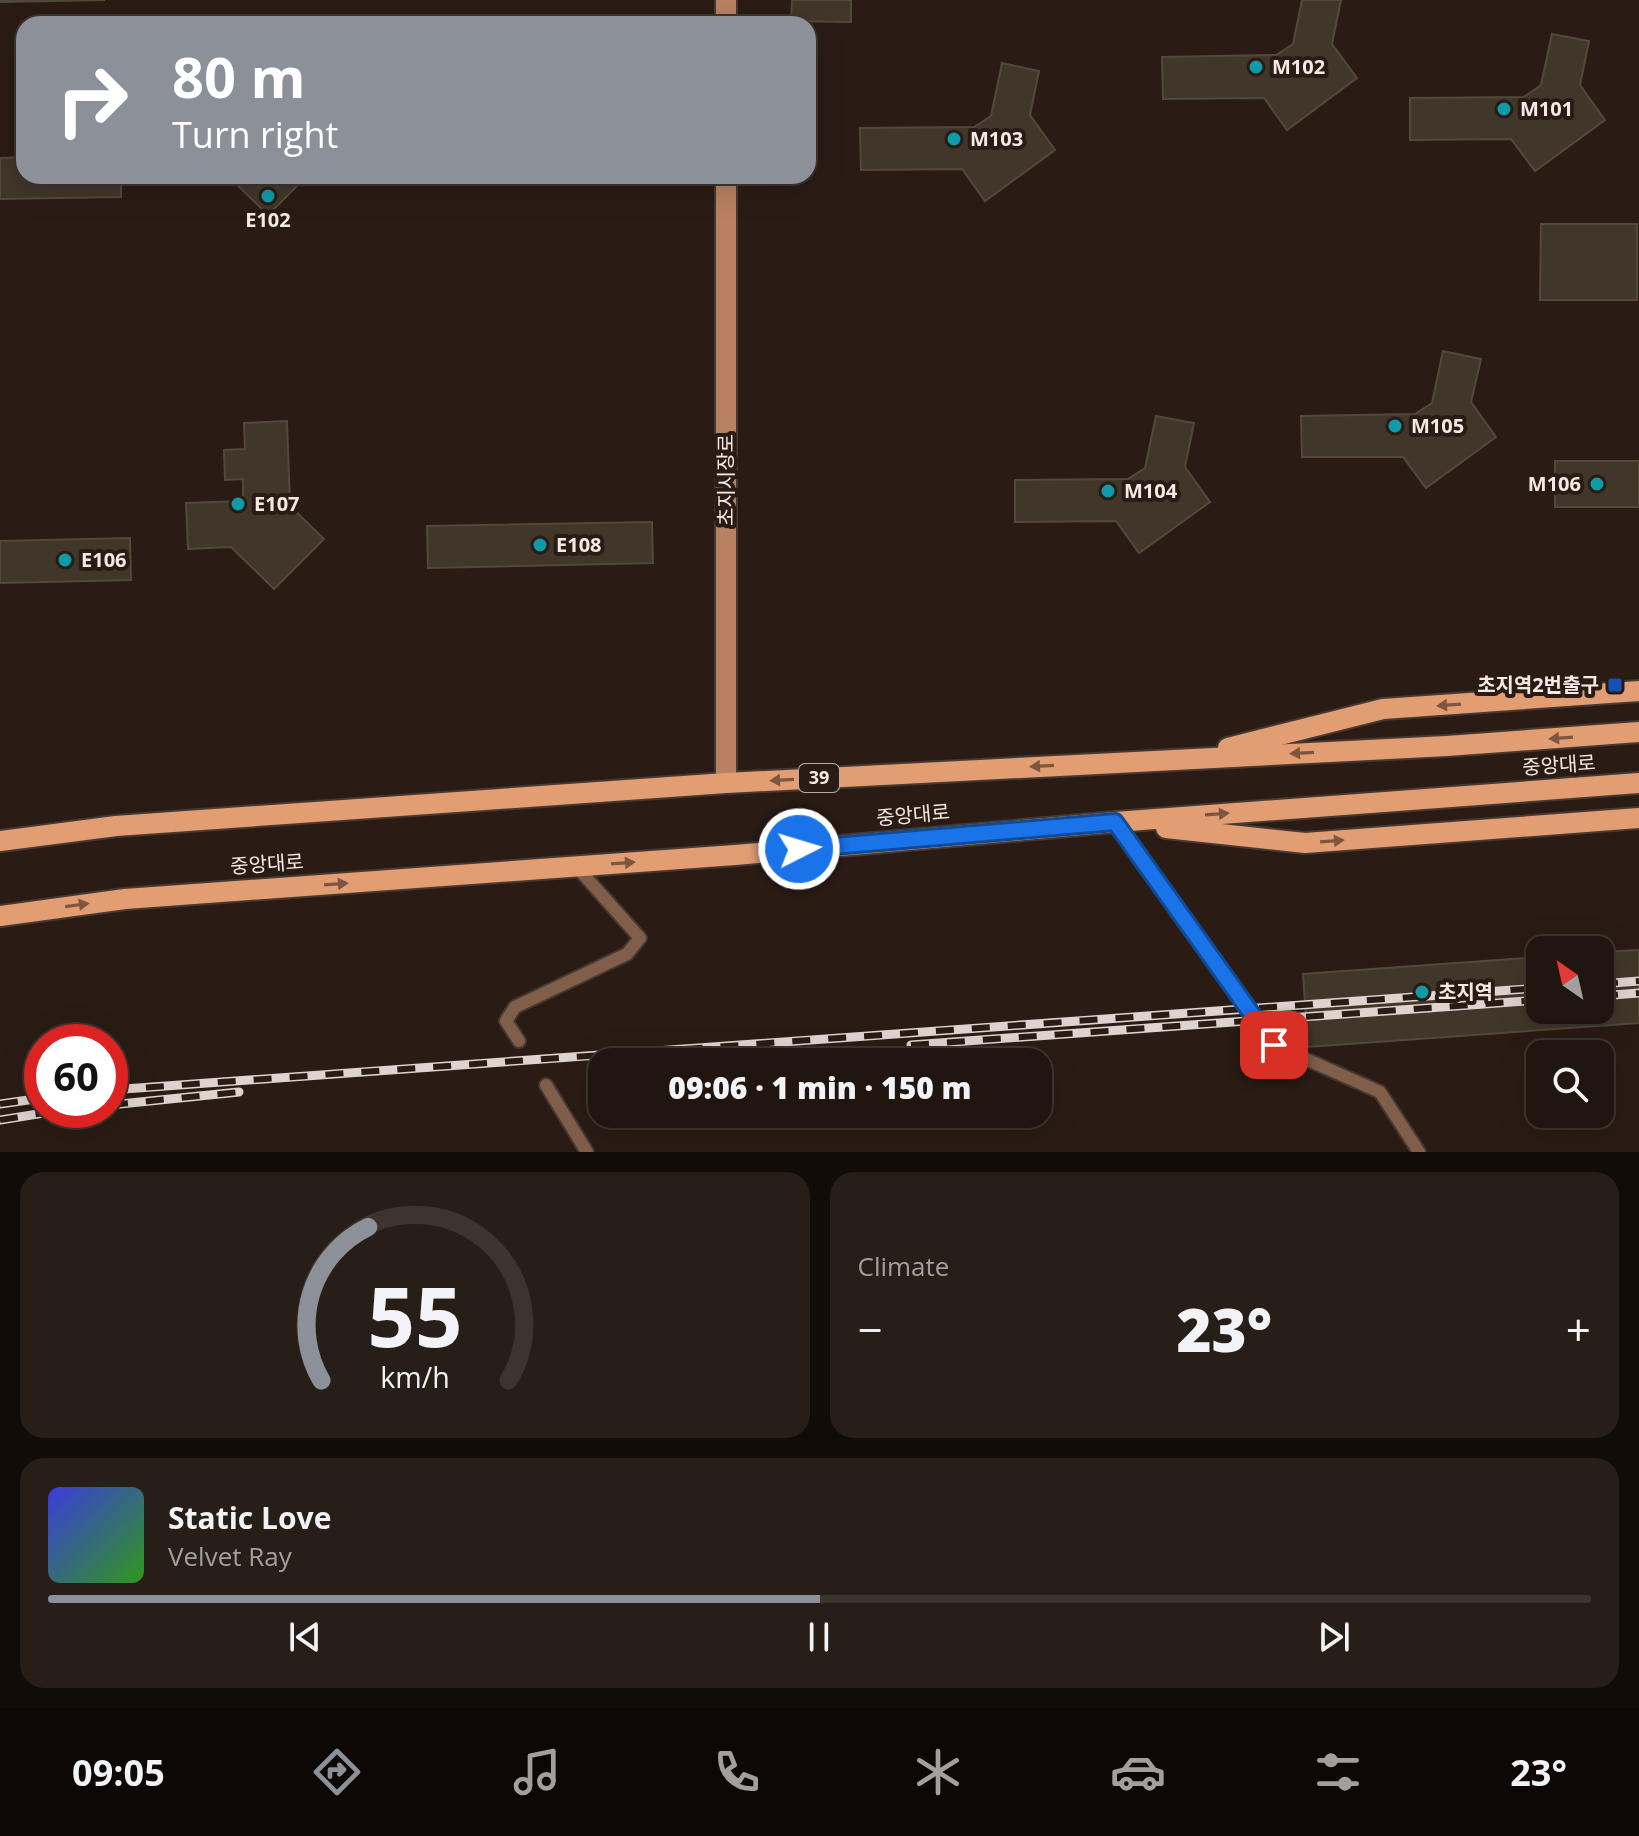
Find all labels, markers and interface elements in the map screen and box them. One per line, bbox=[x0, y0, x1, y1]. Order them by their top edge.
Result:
text: 80 m bbox=[172, 38, 306, 114]
icon: right bbox=[40, 48, 144, 152]
place label: M102 bbox=[1272, 53, 1325, 80]
marker: M102 bbox=[1247, 58, 1265, 76]
place label: M101 bbox=[1520, 95, 1573, 122]
marker: M101 bbox=[1495, 100, 1513, 118]
text: Turn right bbox=[172, 110, 338, 159]
place label: M103 bbox=[970, 125, 1023, 152]
marker: M103 bbox=[945, 130, 963, 148]
marker: E102 bbox=[259, 187, 277, 205]
place label: E102 bbox=[245, 206, 291, 233]
place label: M105 bbox=[1411, 412, 1464, 439]
marker: M105 bbox=[1386, 417, 1404, 435]
street label: 초지시장로 bbox=[712, 434, 739, 526]
place label: M106 bbox=[1528, 470, 1581, 497]
marker: M106 bbox=[1588, 475, 1606, 493]
place label: M104 bbox=[1124, 477, 1178, 504]
marker: M104 bbox=[1099, 482, 1117, 500]
place label: E107 bbox=[254, 490, 300, 517]
marker: E107 bbox=[229, 495, 247, 513]
place label: E108 bbox=[556, 531, 602, 558]
marker: E108 bbox=[531, 536, 549, 554]
place label: E106 bbox=[81, 546, 127, 573]
marker: E106 bbox=[56, 551, 74, 569]
place label: 초지역2번출구 bbox=[1477, 671, 1599, 698]
marker: 초지역2번출구 bbox=[1606, 676, 1624, 694]
one-way arrow bbox=[1437, 699, 1462, 712]
one-way arrow bbox=[1548, 732, 1573, 745]
one-way arrow bbox=[1289, 747, 1314, 760]
street label: 중앙대로 bbox=[1521, 748, 1597, 781]
one-way arrow bbox=[1029, 760, 1054, 773]
road number: 39 bbox=[799, 764, 839, 792]
one-way arrow bbox=[769, 774, 794, 787]
street label: 중앙대로 bbox=[875, 798, 951, 831]
position arrow bbox=[757, 807, 841, 891]
one-way arrow bbox=[1205, 808, 1230, 821]
one-way arrow bbox=[1320, 834, 1345, 847]
street label: 중앙대로 bbox=[229, 847, 305, 880]
one-way arrow bbox=[611, 856, 636, 869]
one-way arrow bbox=[324, 877, 349, 890]
one-way arrow bbox=[65, 898, 90, 911]
north arrow bbox=[1526, 936, 1614, 1024]
map controls bbox=[1526, 936, 1614, 1128]
place label: 초지역 bbox=[1438, 978, 1493, 1005]
marker: 초지역 bbox=[1413, 983, 1431, 1001]
pin bbox=[1240, 1011, 1308, 1079]
icon: arrive bbox=[1252, 1023, 1296, 1067]
speed limit sign: 60 bbox=[24, 1024, 128, 1128]
button: search bbox=[1526, 1040, 1614, 1128]
text: 09:06 · 1 min · 150 m bbox=[668, 1067, 972, 1108]
text: Climate bbox=[858, 1248, 949, 1284]
text: 55 bbox=[367, 1258, 462, 1371]
text: 23° bbox=[1176, 1288, 1272, 1370]
text: − bbox=[858, 1299, 883, 1359]
text: + bbox=[1566, 1299, 1591, 1359]
text: km/h bbox=[380, 1357, 449, 1396]
text: Static Love bbox=[168, 1497, 331, 1538]
text: Velvet Ray bbox=[168, 1538, 292, 1574]
icon: previous bbox=[283, 1615, 327, 1659]
icon: pause bbox=[797, 1615, 841, 1659]
icon: next bbox=[1312, 1615, 1356, 1659]
icon: directions bbox=[309, 1744, 365, 1800]
icon: music bbox=[509, 1744, 565, 1800]
icon: phone bbox=[709, 1744, 765, 1800]
icon: climate bbox=[910, 1744, 966, 1800]
icon: car bbox=[1110, 1744, 1166, 1800]
icon: filters bbox=[1310, 1744, 1366, 1800]
text: 09:05 bbox=[72, 1748, 165, 1797]
text: 23° bbox=[1510, 1748, 1567, 1797]

